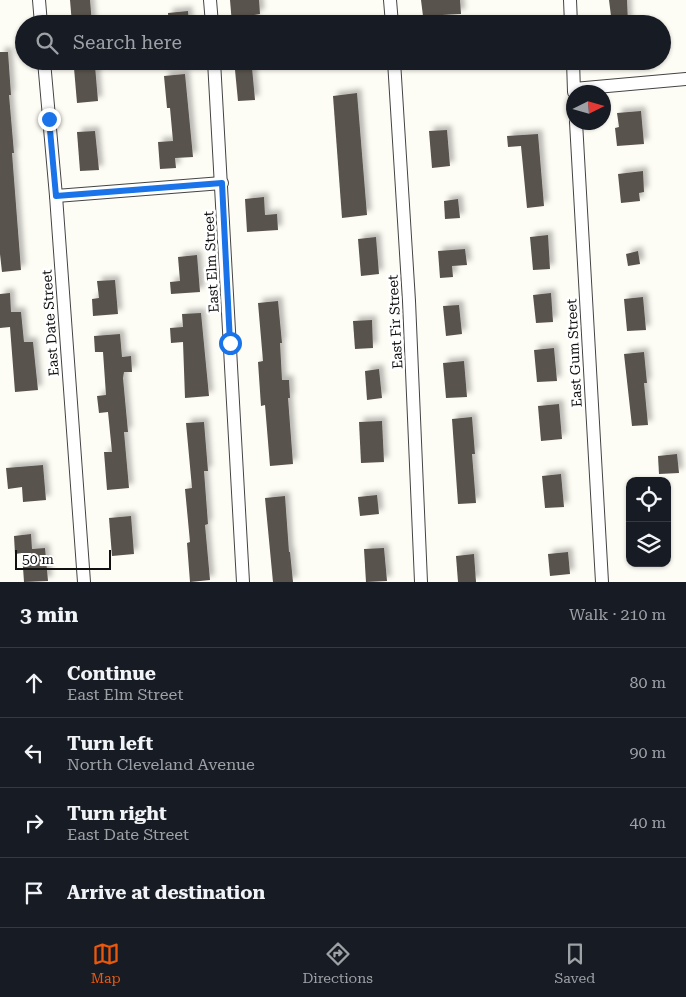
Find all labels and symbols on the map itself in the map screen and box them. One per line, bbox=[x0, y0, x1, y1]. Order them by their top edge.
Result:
north arrow bbox=[566, 85, 611, 130]
route end bbox=[38, 108, 61, 131]
street label: East Elm Street bbox=[200, 211, 222, 313]
street label: East Date Street bbox=[38, 269, 62, 377]
street label: East Fir Street bbox=[385, 274, 405, 370]
street label: East Gum Street bbox=[563, 298, 585, 408]
route start bbox=[219, 332, 242, 355]
scale bar bbox=[15, 547, 111, 570]

